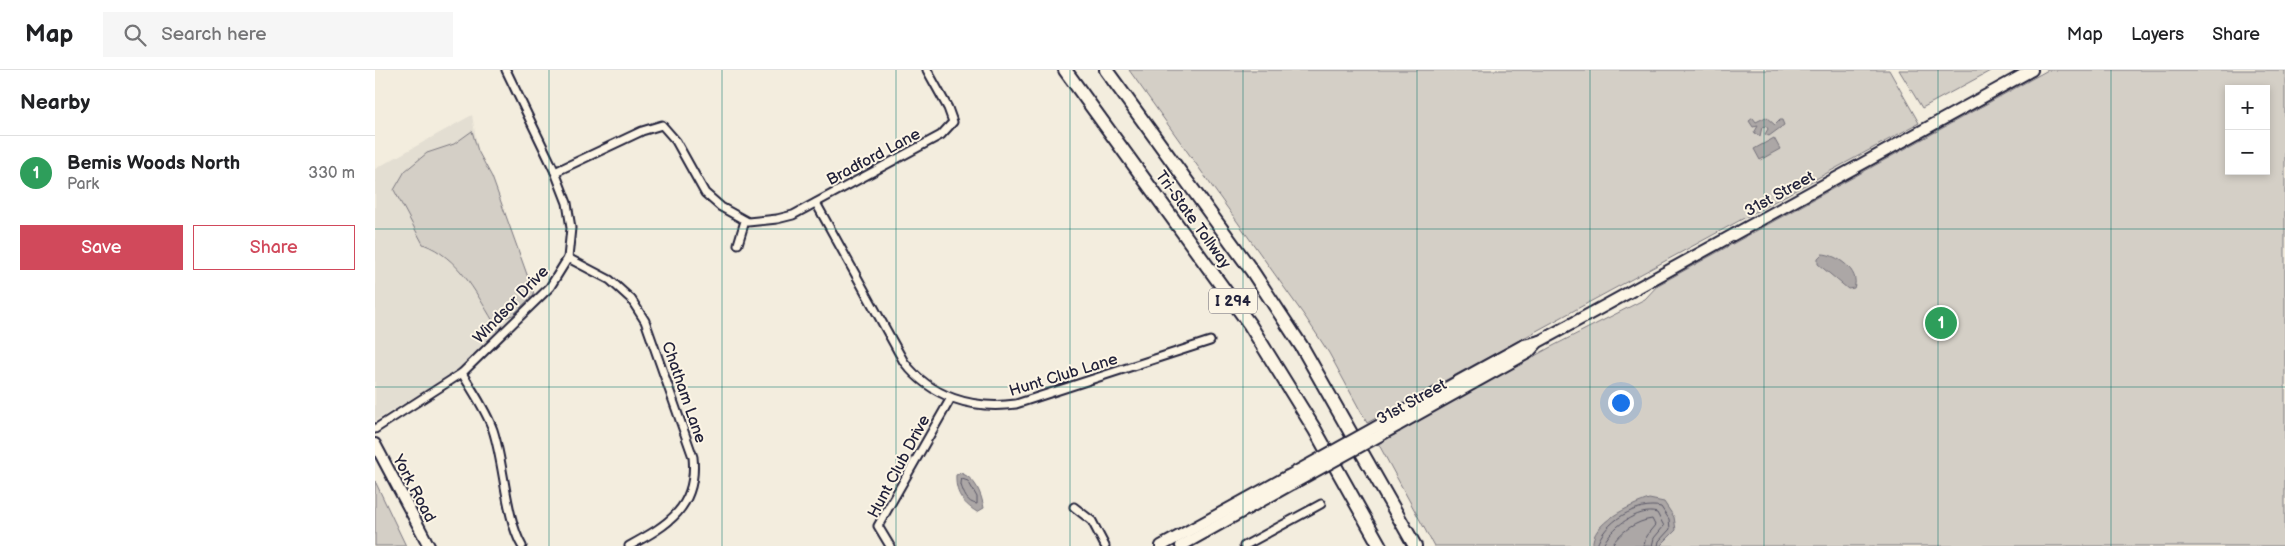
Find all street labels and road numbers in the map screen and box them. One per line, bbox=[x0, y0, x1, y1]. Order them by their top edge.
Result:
street label: Bradford Lane bbox=[824, 124, 924, 190]
street label: Tri-State Tollway bbox=[1151, 167, 1235, 273]
street label: 31st Street bbox=[1742, 167, 1818, 221]
street label: Windsor Drive bbox=[469, 262, 553, 348]
road number: I 294 bbox=[1209, 288, 1257, 314]
street label: Chatham Lane bbox=[657, 339, 710, 446]
street label: Hunt Club Lane bbox=[1007, 350, 1120, 401]
street label: 31st Street bbox=[1374, 375, 1450, 429]
street label: Hunt Club Drive bbox=[864, 412, 935, 521]
street label: York Road bbox=[388, 451, 439, 526]

